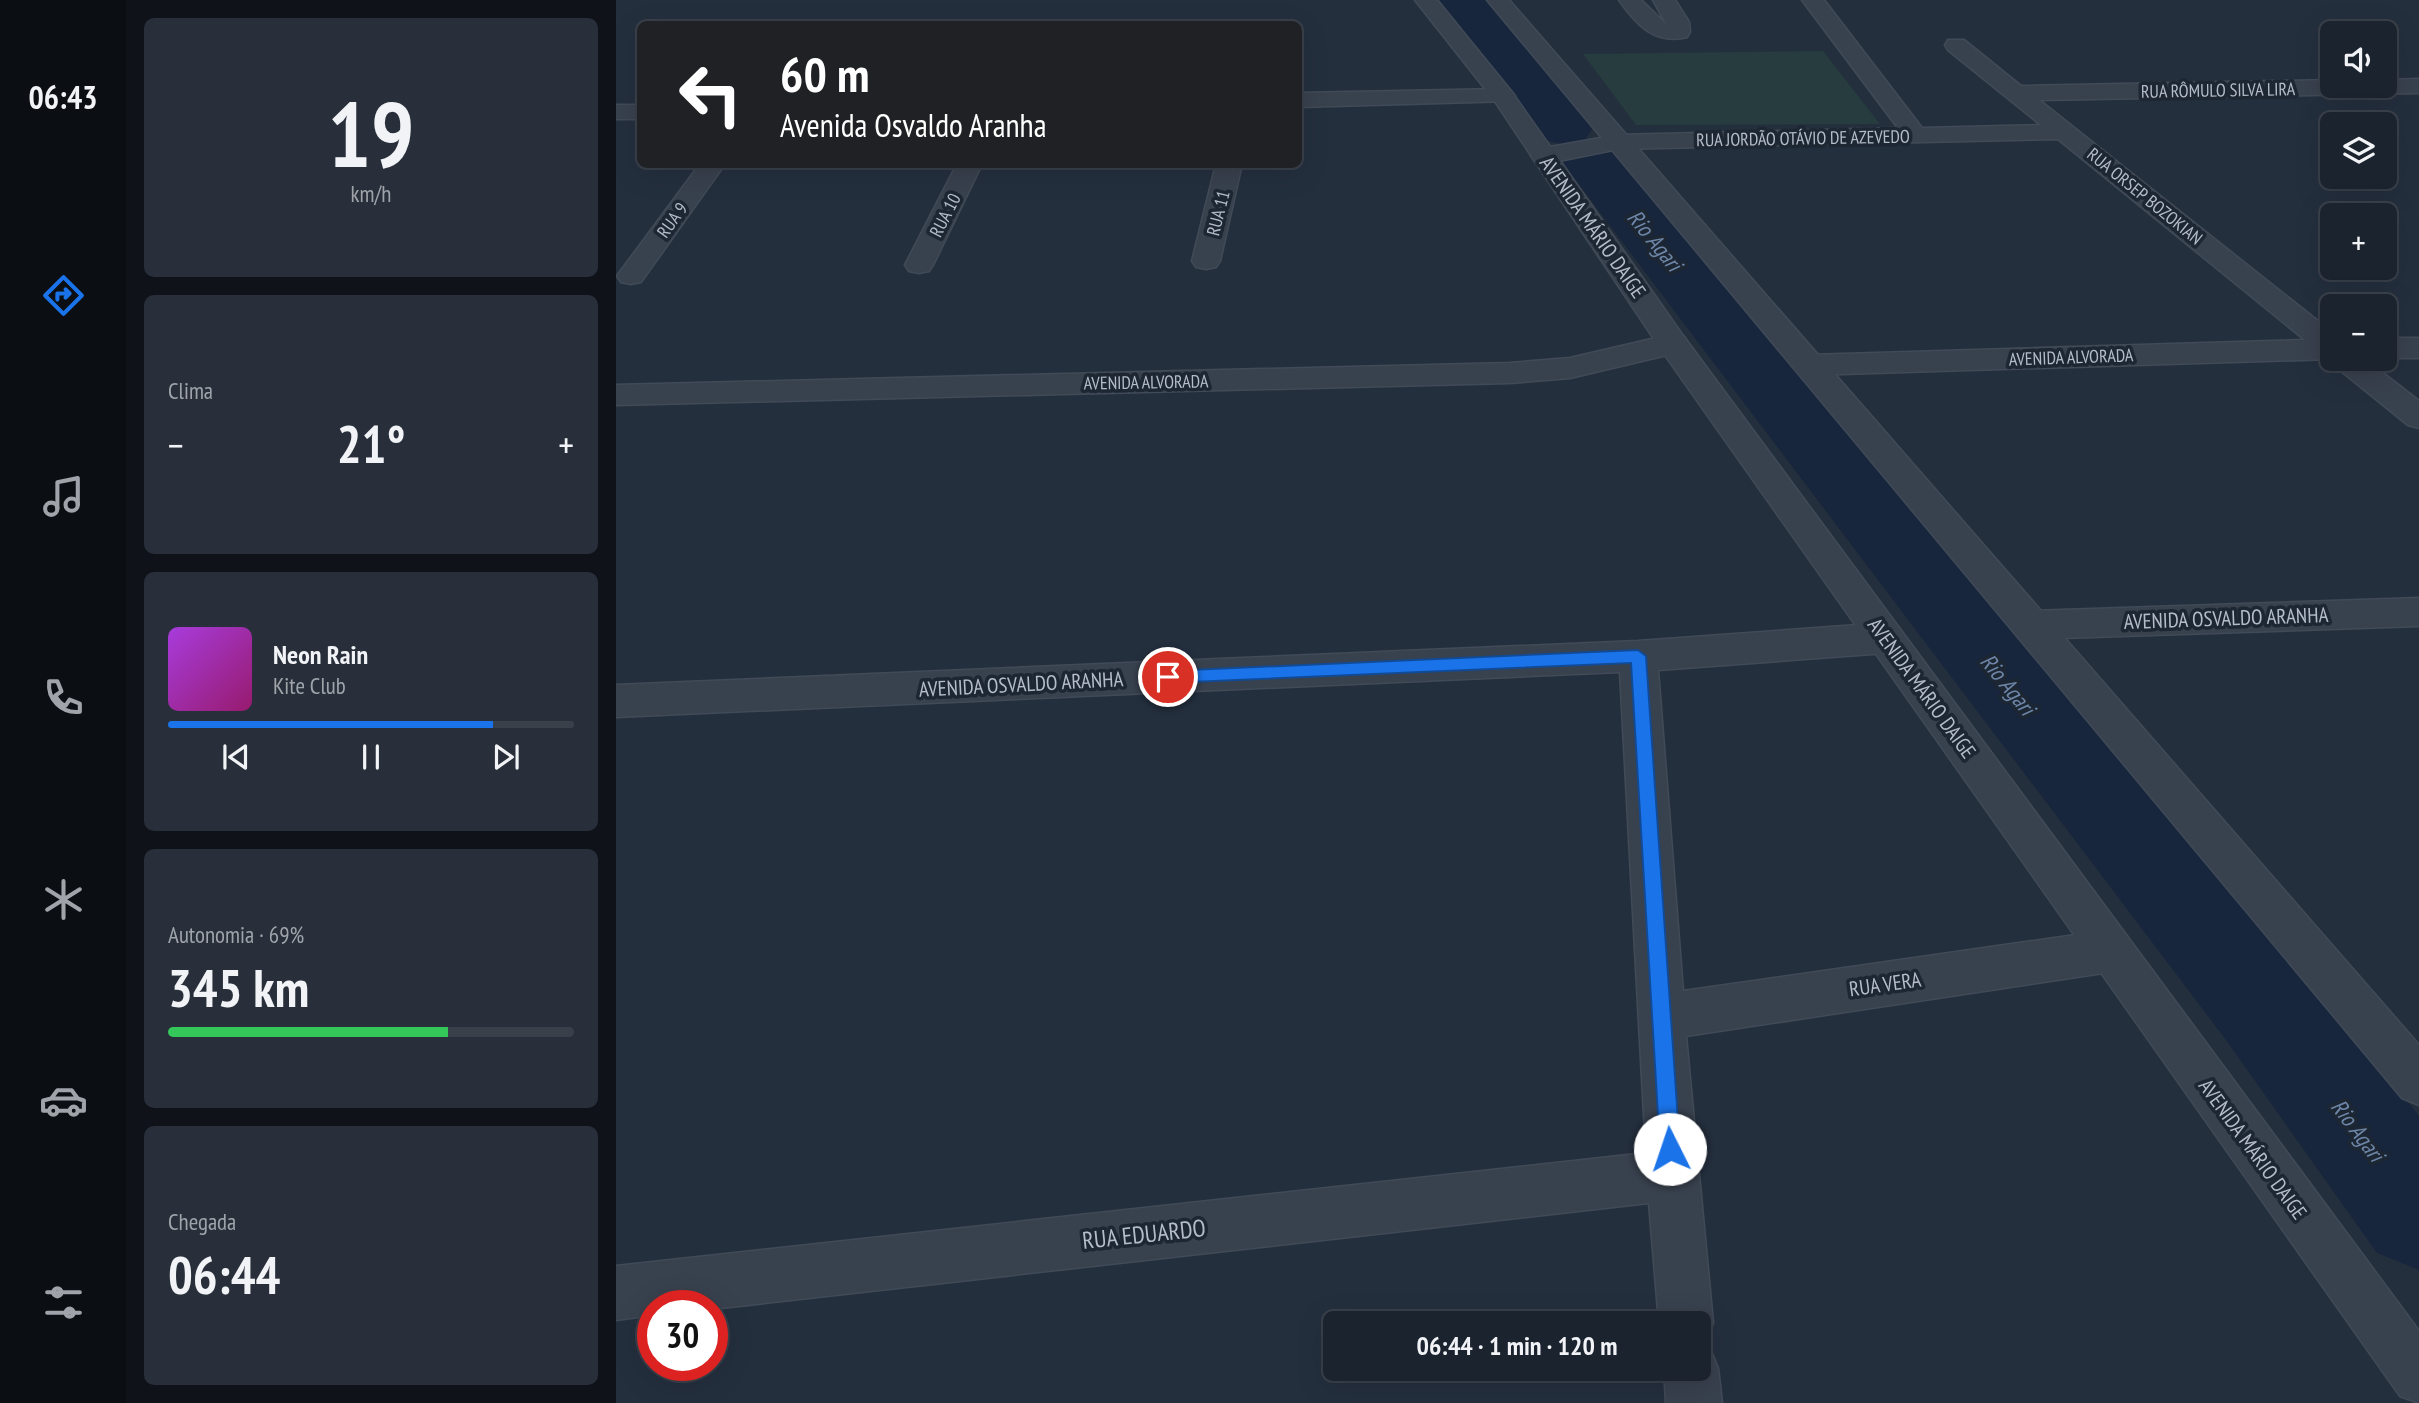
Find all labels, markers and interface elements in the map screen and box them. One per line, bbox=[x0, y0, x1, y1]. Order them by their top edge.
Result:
map controls bbox=[2320, 21, 2397, 371]
button: sound bbox=[2320, 21, 2397, 98]
text: 60 m bbox=[780, 42, 869, 106]
icon: left bbox=[665, 49, 756, 140]
text: 19 bbox=[328, 74, 415, 192]
text: 06:43 bbox=[28, 76, 98, 118]
street label: RUA RÔMULO SILVA LIRA bbox=[2141, 77, 2296, 103]
text: Avenida Osvaldo Aranha bbox=[780, 104, 1047, 146]
button: layers bbox=[2320, 112, 2397, 189]
street label: RUA JORDÃO OTÁVIO DE AZEVEDO bbox=[1696, 125, 1910, 151]
street label: RUA ORSEP BOZOKIAN bbox=[2083, 142, 2207, 250]
street label: AVENIDA MÁRIO DAIGE bbox=[1534, 151, 1652, 303]
text: km/h bbox=[351, 179, 391, 208]
street label: RUA 11 bbox=[1201, 188, 1235, 238]
street label: RUA 10 bbox=[924, 189, 966, 241]
street label: RUA 9 bbox=[652, 198, 692, 242]
water label: Rio Agari bbox=[1621, 203, 1691, 279]
button: + bbox=[2320, 203, 2397, 280]
icon: directions bbox=[39, 271, 88, 320]
button: − bbox=[2320, 294, 2397, 371]
street label: AVENIDA ALVORADA bbox=[2008, 343, 2134, 371]
street label: AVENIDA ALVORADA bbox=[1083, 369, 1209, 395]
text: Clima bbox=[168, 376, 213, 405]
text: 21° bbox=[337, 410, 405, 477]
text: − bbox=[168, 420, 184, 469]
text: + bbox=[558, 420, 574, 469]
icon: music bbox=[39, 472, 88, 521]
street label: AVENIDA OSVALDO ARANHA bbox=[2123, 601, 2329, 635]
street label: AVENIDA MÁRIO DAIGE bbox=[1862, 612, 1982, 764]
text: Neon Rain bbox=[273, 638, 368, 671]
pin bbox=[1138, 647, 1198, 707]
water label: Rio Agari bbox=[1974, 647, 2044, 723]
icon: arrive bbox=[1149, 658, 1187, 696]
street label: AVENIDA OSVALDO ARANHA bbox=[918, 665, 1124, 703]
text: Kite Club bbox=[273, 671, 346, 700]
icon: phone bbox=[39, 673, 88, 722]
icon: previous bbox=[217, 738, 255, 776]
icon: pause bbox=[352, 738, 390, 776]
icon: next bbox=[487, 738, 525, 776]
icon: climate bbox=[39, 875, 88, 924]
text: Autonomia · 69% bbox=[168, 920, 304, 949]
text: 345 km bbox=[168, 954, 309, 1021]
street label: RUA VERA bbox=[1847, 966, 1923, 1002]
street label: AVENIDA MÁRIO DAIGE bbox=[2193, 1073, 2313, 1225]
icon: car bbox=[39, 1076, 88, 1125]
water label: Rio Agari bbox=[2325, 1093, 2393, 1170]
position arrow bbox=[1633, 1112, 1707, 1186]
text: Chegada bbox=[168, 1207, 236, 1236]
street label: RUA EDUARDO bbox=[1081, 1212, 1207, 1256]
text: 06:44 bbox=[168, 1241, 280, 1308]
icon: filters bbox=[39, 1278, 88, 1327]
speed limit sign: 30 bbox=[637, 1290, 728, 1381]
text: 06:44 · 1 min · 120 m bbox=[1417, 1329, 1617, 1362]

